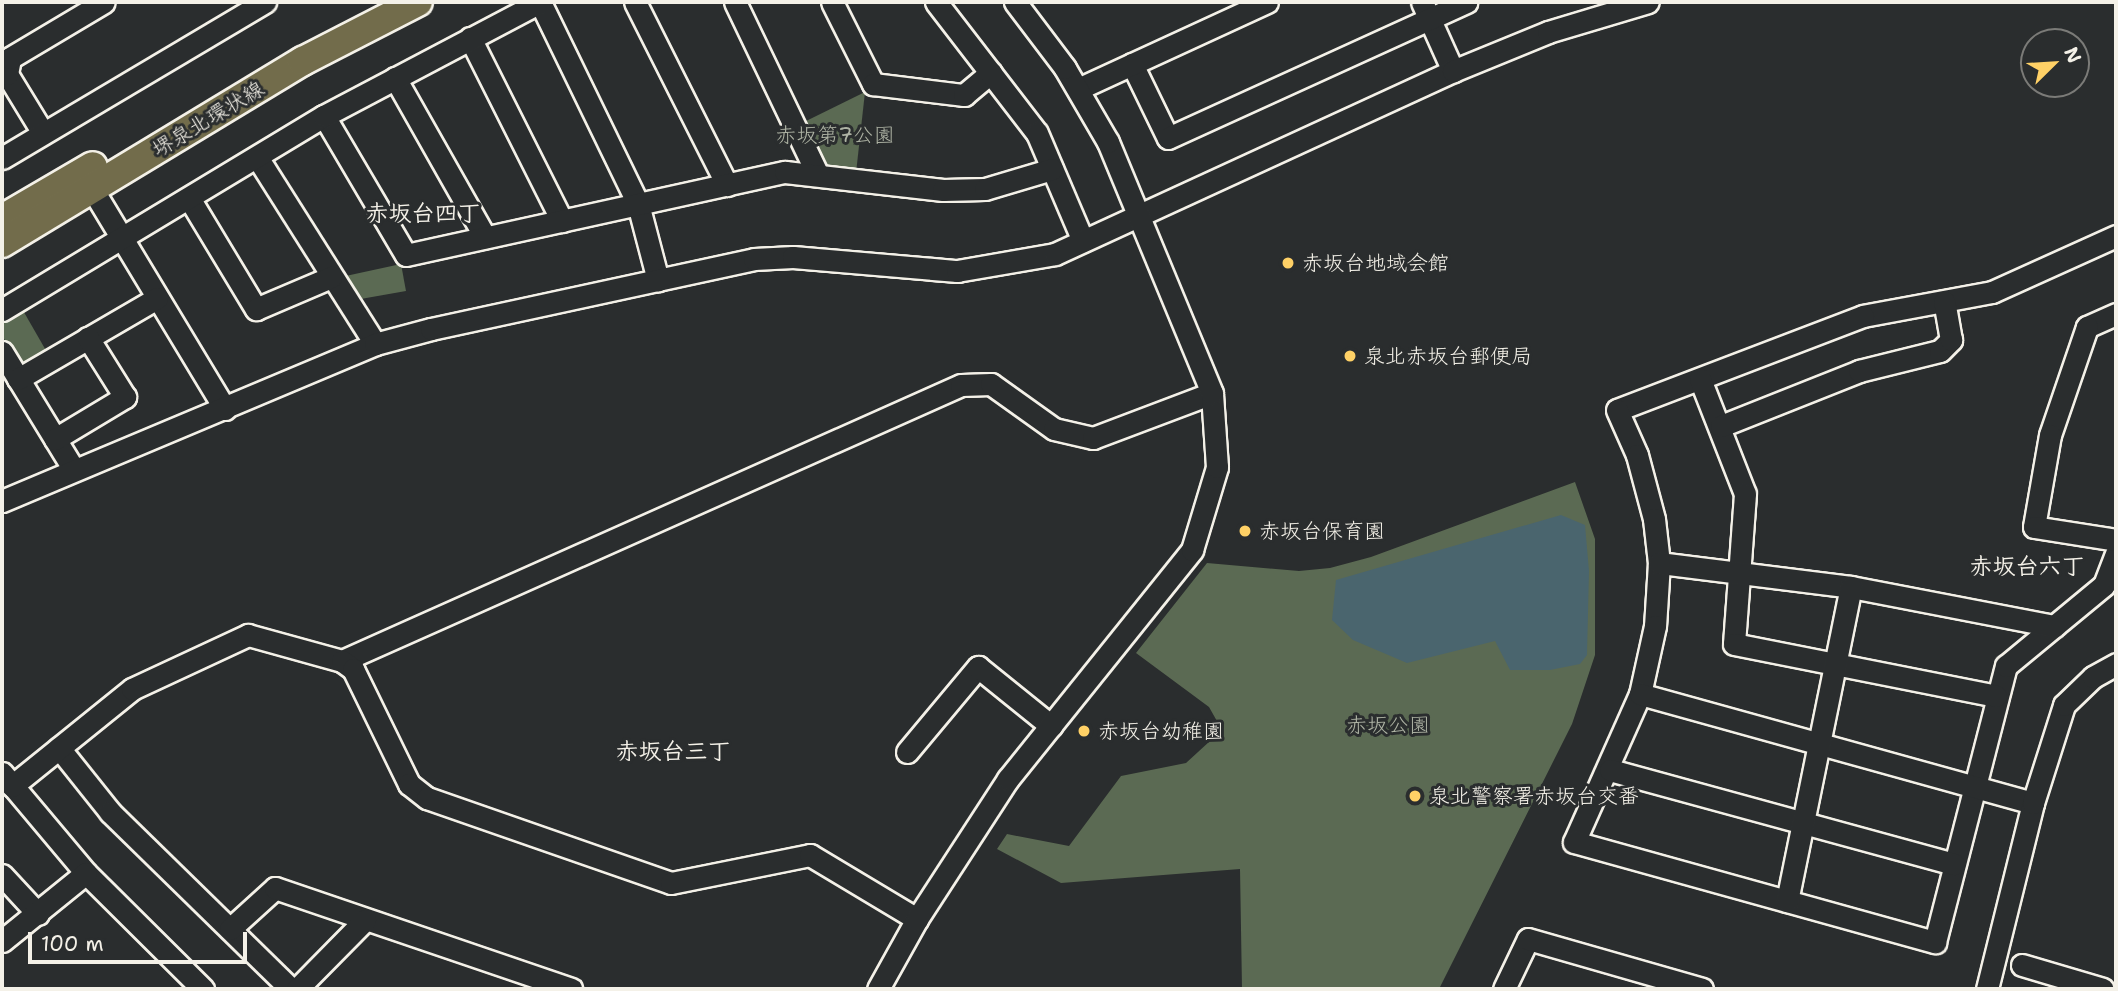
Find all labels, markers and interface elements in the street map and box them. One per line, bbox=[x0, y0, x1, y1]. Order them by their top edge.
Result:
north arrow bbox=[2020, 28, 2090, 98]
text: N bbox=[2058, 43, 2087, 67]
street label: 堺泉北環状線 bbox=[148, 76, 268, 162]
park label: 赤坂第7公園 bbox=[775, 122, 895, 148]
district label: 赤坂台四丁 bbox=[366, 199, 480, 227]
place label: 赤坂台地域会館 bbox=[1302, 250, 1449, 276]
marker: 赤坂台地域会館 bbox=[1280, 255, 1296, 271]
place label: 泉北赤坂台郵便局 bbox=[1364, 343, 1532, 369]
marker: 泉北赤坂台郵便局 bbox=[1342, 348, 1358, 364]
place label: 赤坂台保育園 bbox=[1259, 518, 1385, 544]
marker: 赤坂台保育園 bbox=[1237, 523, 1253, 539]
district label: 赤坂台六丁 bbox=[1970, 552, 2084, 580]
park label: 赤坂公園 bbox=[1346, 712, 1430, 738]
place label: 赤坂台幼稚園 bbox=[1098, 718, 1224, 744]
marker: 赤坂台幼稚園 bbox=[1076, 723, 1092, 739]
district label: 赤坂台三丁 bbox=[616, 737, 730, 765]
place label: 泉北警察署赤坂台交番 bbox=[1429, 783, 1639, 809]
marker: 泉北警察署赤坂台交番 bbox=[1407, 788, 1423, 804]
scale bar bbox=[32, 918, 250, 962]
text: 100 m bbox=[41, 930, 104, 958]

